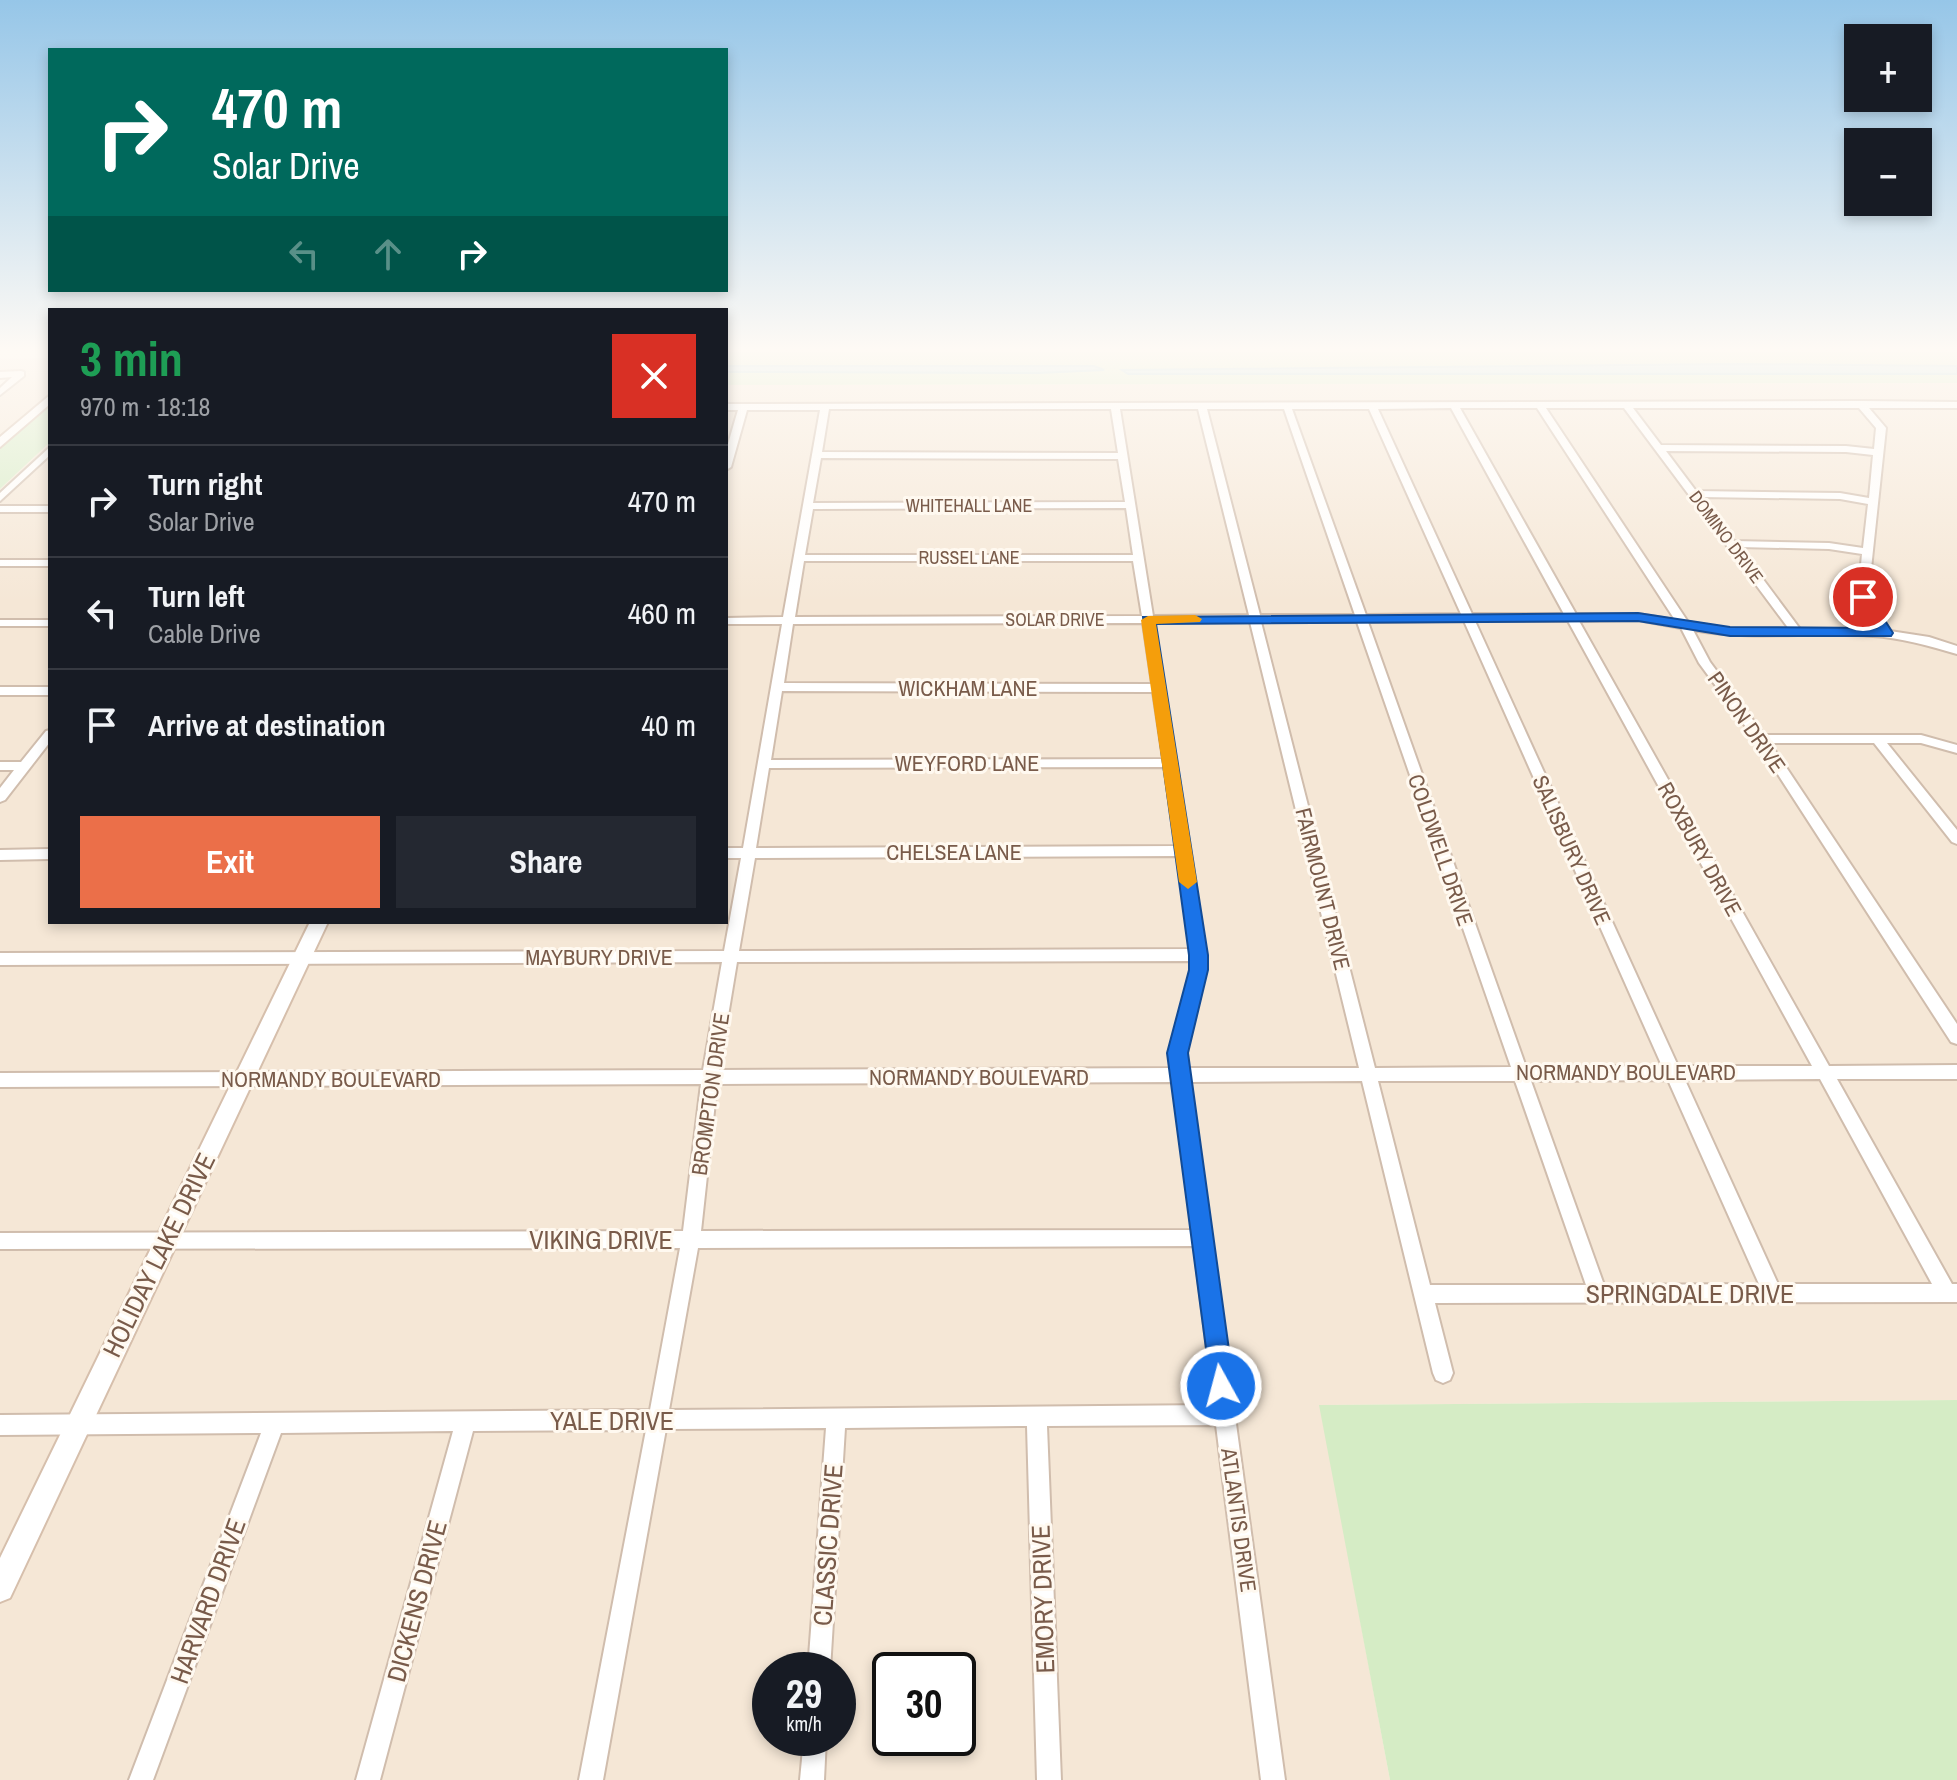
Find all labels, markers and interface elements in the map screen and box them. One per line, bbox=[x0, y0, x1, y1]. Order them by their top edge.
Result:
map controls bbox=[1844, 24, 1932, 216]
button: + bbox=[1844, 24, 1932, 112]
text: 470 m bbox=[212, 70, 342, 145]
icon: right bbox=[80, 80, 184, 184]
button: − bbox=[1844, 128, 1932, 216]
text: Solar Drive bbox=[212, 142, 360, 190]
icon: left bbox=[282, 232, 326, 276]
icon: ahead bbox=[366, 232, 410, 276]
icon: right bbox=[450, 232, 494, 276]
text: 3 min bbox=[80, 326, 183, 391]
button: close bbox=[612, 334, 696, 418]
text: 970 m · 18:18 bbox=[80, 389, 210, 424]
text: Turn right bbox=[148, 464, 262, 504]
icon: right bbox=[80, 479, 124, 523]
text: 470 m bbox=[628, 481, 696, 521]
street label: DOMINO DRIVE bbox=[1683, 485, 1769, 588]
street label: WHITEHALL LANE bbox=[906, 493, 1032, 518]
text: Solar Drive bbox=[148, 504, 255, 539]
street label: RUSSEL LANE bbox=[918, 545, 1020, 570]
pin bbox=[1829, 563, 1897, 631]
icon: arrive bbox=[1841, 575, 1885, 619]
text: Turn left bbox=[148, 576, 245, 616]
icon: left bbox=[80, 591, 124, 635]
text: 460 m bbox=[628, 593, 696, 633]
street label: SOLAR DRIVE bbox=[1005, 607, 1105, 632]
text: Cable Drive bbox=[148, 616, 261, 651]
street label: PINON DRIVE bbox=[1701, 665, 1793, 779]
street label: WICKHAM LANE bbox=[898, 673, 1038, 703]
icon: arrive bbox=[80, 703, 124, 747]
text: Arrive at destination bbox=[148, 705, 386, 745]
text: 40 m bbox=[641, 705, 696, 745]
street label: WEYFORD LANE bbox=[895, 748, 1039, 778]
street label: COLDWELL DRIVE bbox=[1401, 770, 1481, 930]
street label: SALISBURY DRIVE bbox=[1526, 770, 1618, 930]
street label: ROXBURY DRIVE bbox=[1651, 777, 1749, 921]
street label: FAIRMOUNT DRIVE bbox=[1288, 805, 1358, 973]
button: Exit bbox=[80, 816, 380, 908]
button: Share bbox=[396, 816, 696, 908]
street label: CHELSEA LANE bbox=[886, 837, 1022, 867]
street label: MAYBURY DRIVE bbox=[525, 942, 673, 972]
street label: BROMPTON DRIVE bbox=[684, 1011, 736, 1177]
street label: NORMANDY BOULEVARD bbox=[1516, 1057, 1736, 1087]
street label: NORMANDY BOULEVARD bbox=[869, 1062, 1089, 1092]
street label: NORMANDY BOULEVARD bbox=[221, 1064, 441, 1094]
street label: HOLIDAY LAKE DRIVE bbox=[94, 1147, 223, 1363]
street label: VIKING DRIVE bbox=[529, 1222, 673, 1257]
street label: SPRINGDALE DRIVE bbox=[1586, 1276, 1794, 1311]
position arrow bbox=[1179, 1344, 1263, 1428]
street label: YALE DRIVE bbox=[550, 1403, 674, 1438]
street label: ATLANTIS DRIVE bbox=[1214, 1445, 1264, 1594]
street label: CLASSIC DRIVE bbox=[804, 1463, 851, 1627]
street label: HARVARD DRIVE bbox=[161, 1513, 254, 1688]
street label: DICKENS DRIVE bbox=[378, 1516, 455, 1686]
street label: EMORY DRIVE bbox=[1022, 1524, 1063, 1674]
speed limit sign: 30 bbox=[872, 1652, 976, 1756]
text: 29 bbox=[786, 1667, 822, 1720]
text: km/h bbox=[786, 1710, 822, 1737]

